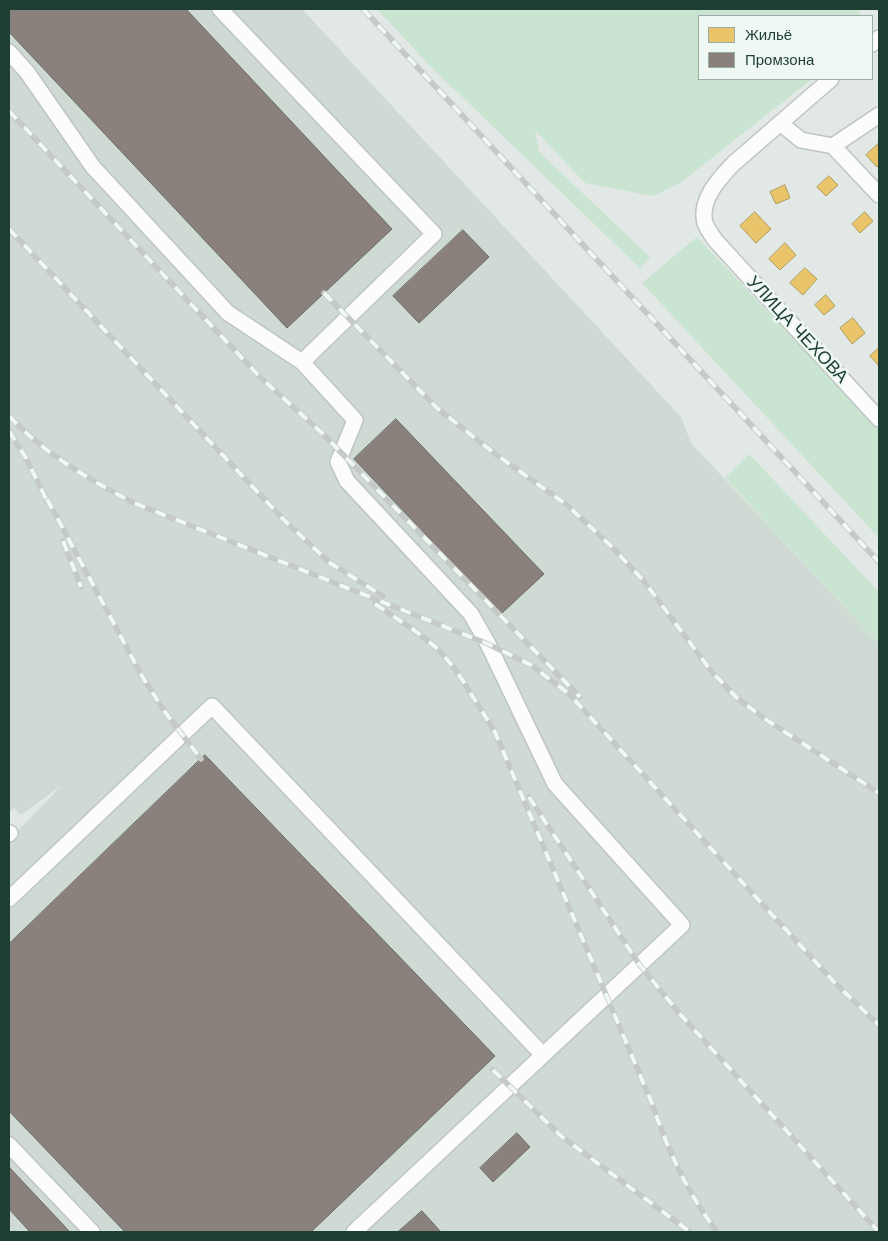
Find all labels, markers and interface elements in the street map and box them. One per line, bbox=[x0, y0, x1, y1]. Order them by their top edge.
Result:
legend bbox=[698, 15, 873, 80]
text: Жильё bbox=[745, 26, 792, 43]
text: Промзона bbox=[745, 51, 814, 68]
street label: УЛИЦА ЧЕХОВА bbox=[742, 272, 852, 388]

